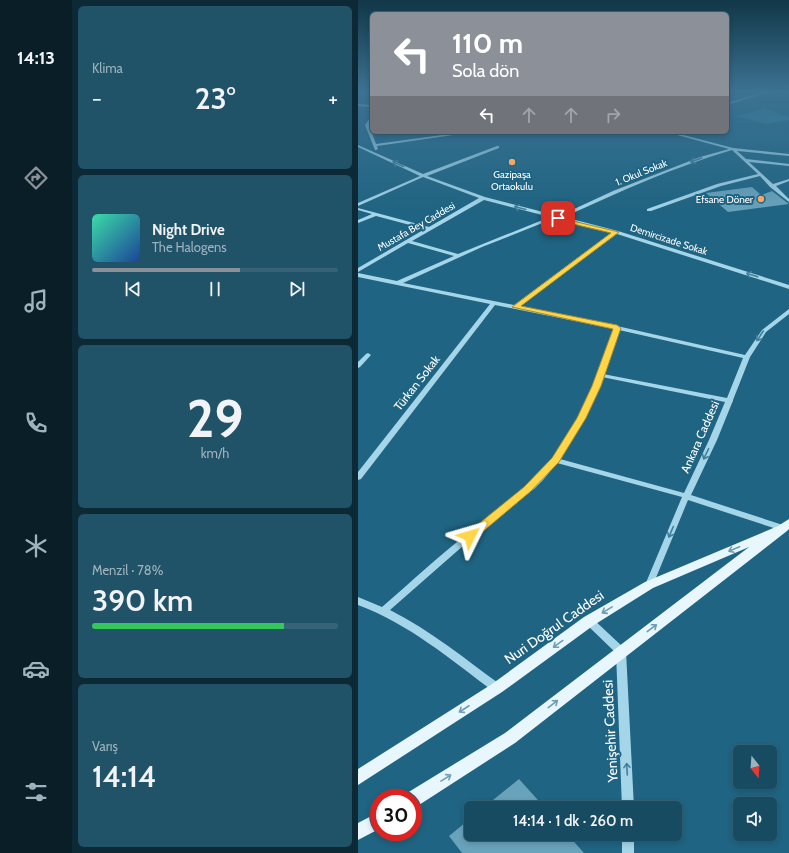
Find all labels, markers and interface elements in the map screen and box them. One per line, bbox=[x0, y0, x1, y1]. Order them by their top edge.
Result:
text: 110 m bbox=[452, 26, 523, 60]
icon: left bbox=[386, 28, 438, 80]
text: 14:13 bbox=[17, 47, 55, 69]
text: Klima bbox=[92, 60, 123, 76]
text: Sola dön bbox=[452, 60, 519, 82]
text: 23° bbox=[195, 80, 235, 117]
text: − bbox=[92, 85, 102, 112]
text: + bbox=[328, 85, 338, 112]
icon: left bbox=[476, 104, 498, 126]
icon: ahead bbox=[518, 104, 540, 126]
icon: ahead bbox=[560, 104, 582, 126]
icon: right bbox=[602, 104, 624, 126]
street label: 1. Okul Sokak bbox=[613, 156, 669, 189]
marker: Gazipaşa Ortaokulu bbox=[507, 157, 517, 167]
one-way arrow bbox=[690, 157, 702, 165]
one-way arrow bbox=[392, 160, 404, 167]
icon: directions bbox=[22, 164, 50, 192]
place label: Gazipaşa Ortaokulu bbox=[491, 168, 533, 193]
place label: Efsane Döner bbox=[696, 193, 754, 206]
marker: Efsane Döner bbox=[756, 194, 766, 204]
street label: Mustafa Bey Caddesi bbox=[375, 199, 457, 254]
pin bbox=[541, 201, 575, 235]
one-way arrow bbox=[513, 204, 526, 211]
icon: arrive bbox=[547, 207, 569, 229]
text: Night Drive bbox=[152, 221, 225, 239]
street label: Demircizade Sokak bbox=[629, 221, 710, 258]
text: The Halogens bbox=[152, 239, 227, 255]
one-way arrow bbox=[746, 271, 759, 278]
icon: previous bbox=[122, 278, 144, 300]
icon: pause bbox=[204, 278, 226, 300]
icon: next bbox=[286, 278, 308, 300]
icon: music bbox=[22, 287, 50, 315]
one-way arrow bbox=[756, 331, 764, 342]
street label: Türkan Sokak bbox=[390, 352, 443, 413]
text: 29 bbox=[187, 387, 243, 450]
street label: Ankara Caddesi bbox=[677, 398, 722, 475]
icon: phone bbox=[22, 409, 50, 437]
text: km/h bbox=[201, 445, 229, 461]
one-way arrow bbox=[702, 448, 709, 460]
position arrow bbox=[449, 515, 491, 557]
one-way arrow bbox=[667, 526, 674, 538]
icon: climate bbox=[22, 532, 50, 560]
one-way arrow bbox=[729, 546, 741, 553]
text: Menzil · 78% bbox=[92, 562, 163, 578]
text: 390 km bbox=[92, 582, 193, 619]
street label: Nuri Doğrul Caddesi bbox=[501, 586, 607, 668]
one-way arrow bbox=[601, 607, 613, 615]
one-way arrow bbox=[646, 624, 657, 632]
one-way arrow bbox=[553, 640, 564, 648]
icon: car bbox=[22, 655, 50, 683]
street label: Yenişehir Caddesi bbox=[598, 679, 622, 784]
one-way arrow bbox=[548, 700, 559, 709]
one-way arrow bbox=[459, 705, 470, 713]
text: Varış bbox=[92, 738, 118, 754]
north arrow bbox=[733, 745, 777, 789]
map controls bbox=[733, 745, 777, 841]
text: 14:14 bbox=[92, 758, 156, 795]
one-way arrow bbox=[624, 763, 631, 776]
one-way arrow bbox=[440, 774, 451, 782]
icon: filters bbox=[22, 778, 50, 806]
speed limit sign: 30 bbox=[370, 789, 422, 841]
button: sound bbox=[733, 797, 777, 841]
text: 14:14 · 1 dk · 260 m bbox=[513, 812, 633, 830]

